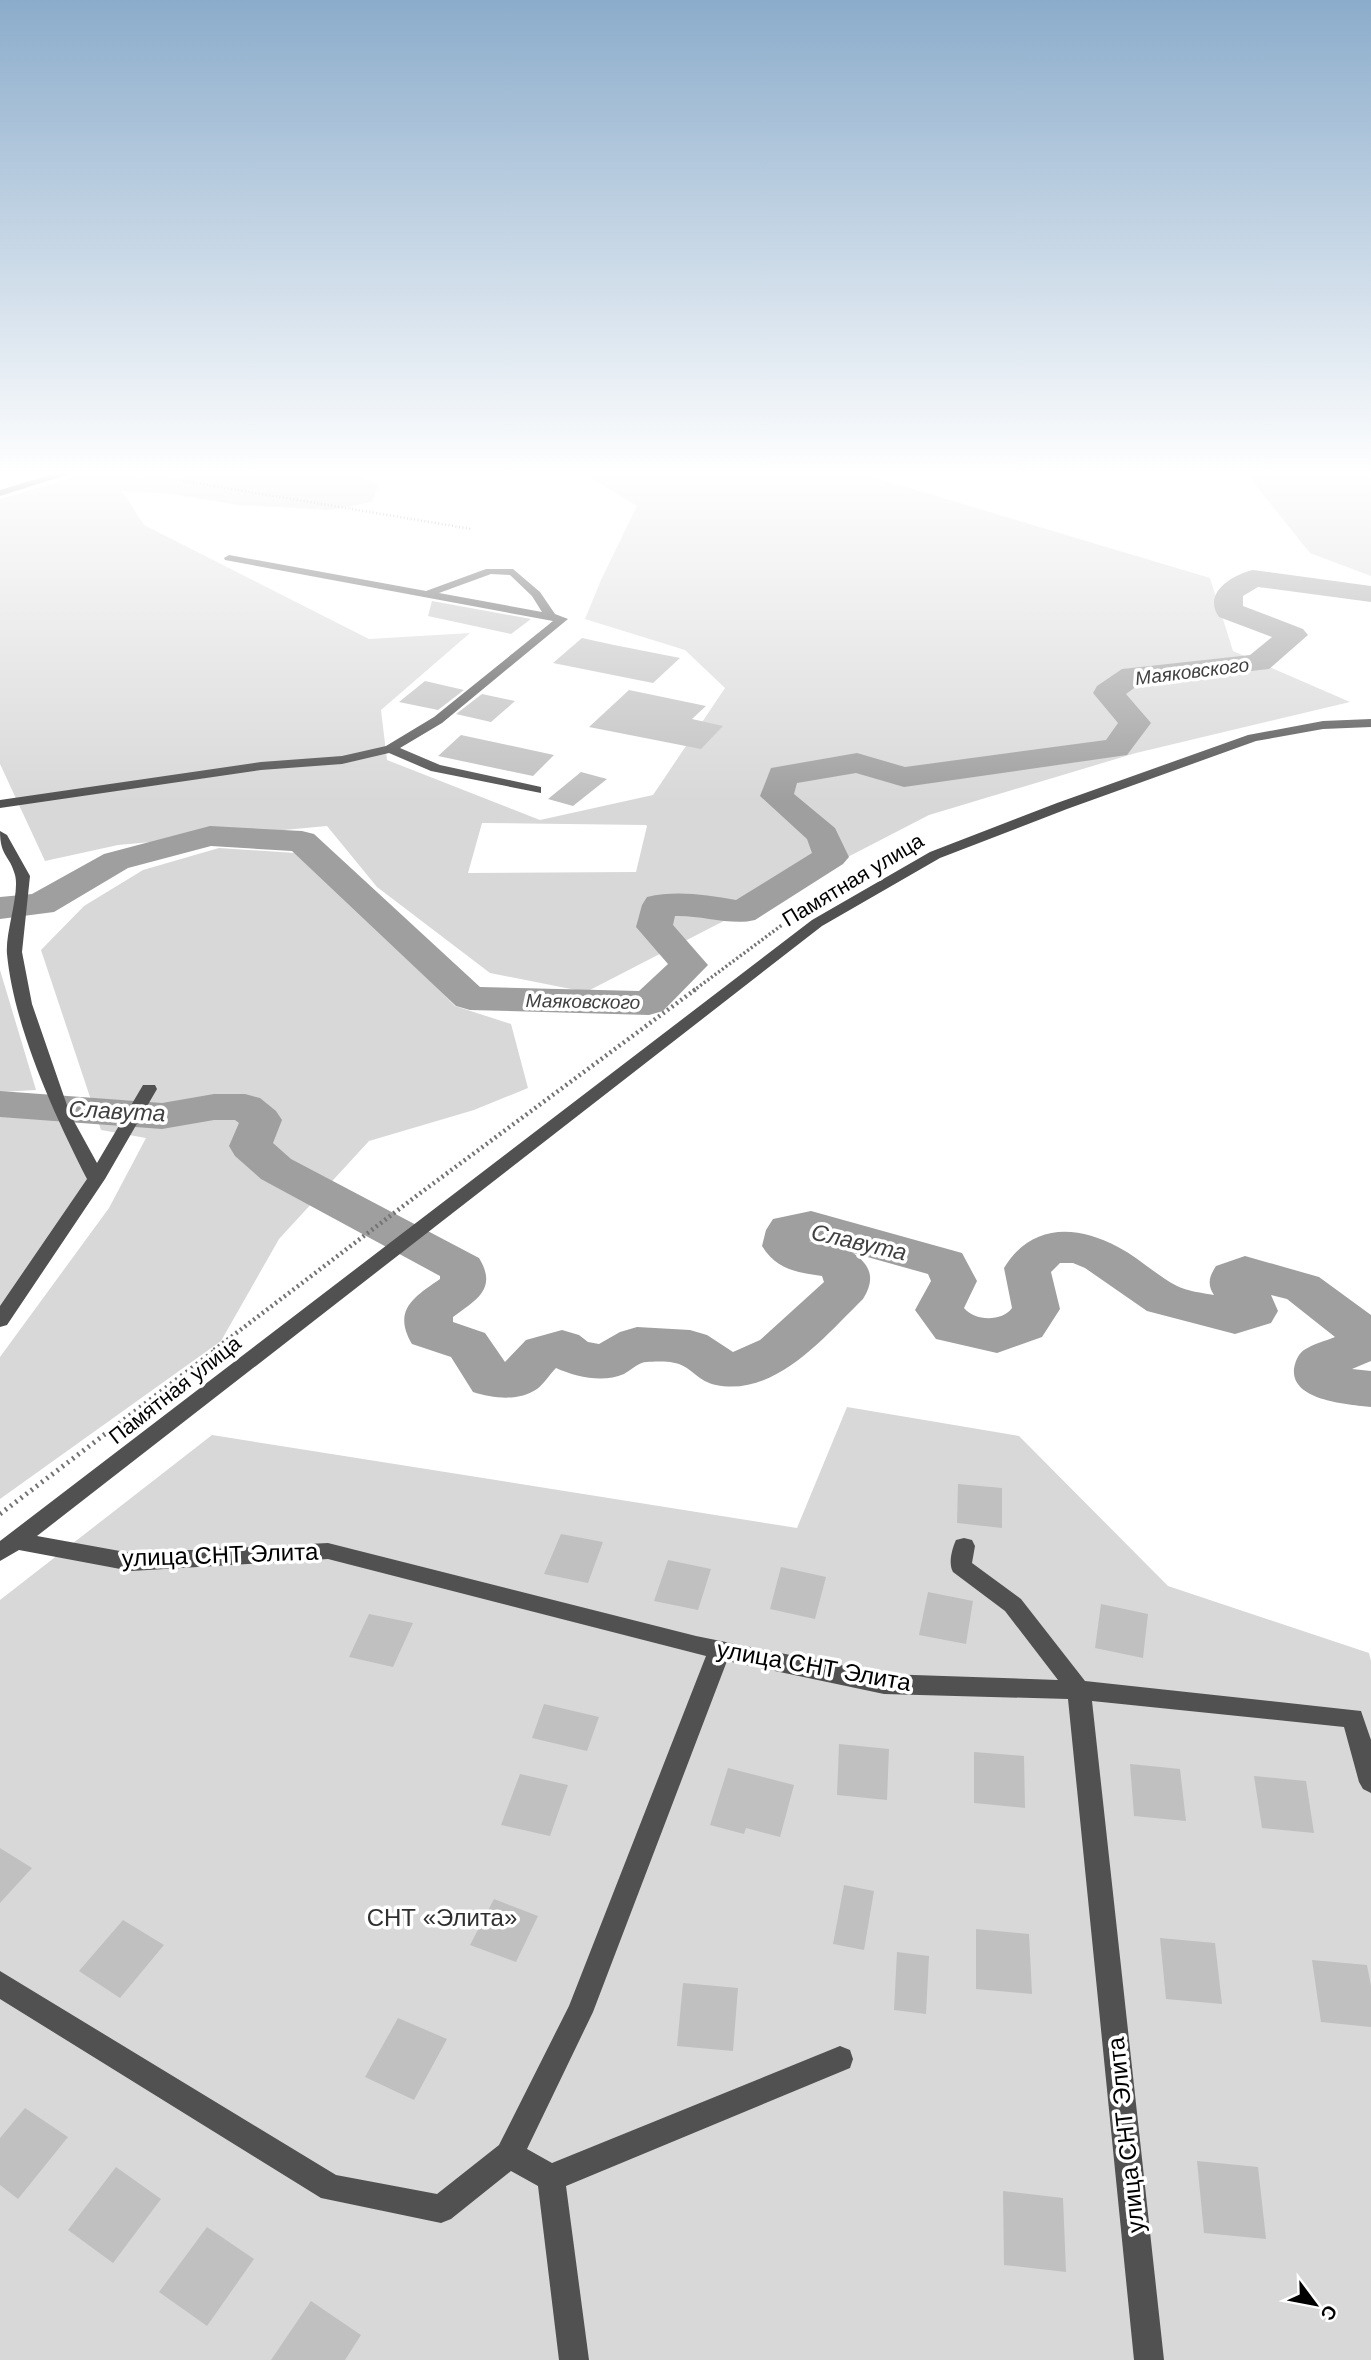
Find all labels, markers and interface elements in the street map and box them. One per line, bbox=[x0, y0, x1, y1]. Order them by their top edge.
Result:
water label: Маяковского bbox=[1134, 654, 1250, 689]
street label: Памятная улица bbox=[778, 828, 928, 931]
water label: Маяковского bbox=[526, 990, 640, 1013]
water label: Славута bbox=[68, 1095, 166, 1127]
water label: Славута bbox=[809, 1218, 909, 1266]
street label: Памятная улица bbox=[104, 1331, 245, 1448]
street label: улица СНТ Элита bbox=[121, 1538, 319, 1571]
street label: улица СНТ Элита bbox=[715, 1635, 914, 1696]
park label: СНТ «Элита» bbox=[367, 1904, 517, 1931]
street label: улица СНТ Элита bbox=[1102, 2035, 1149, 2234]
north arrow bbox=[1280, 2269, 1350, 2339]
text: С bbox=[1316, 2301, 1342, 2324]

